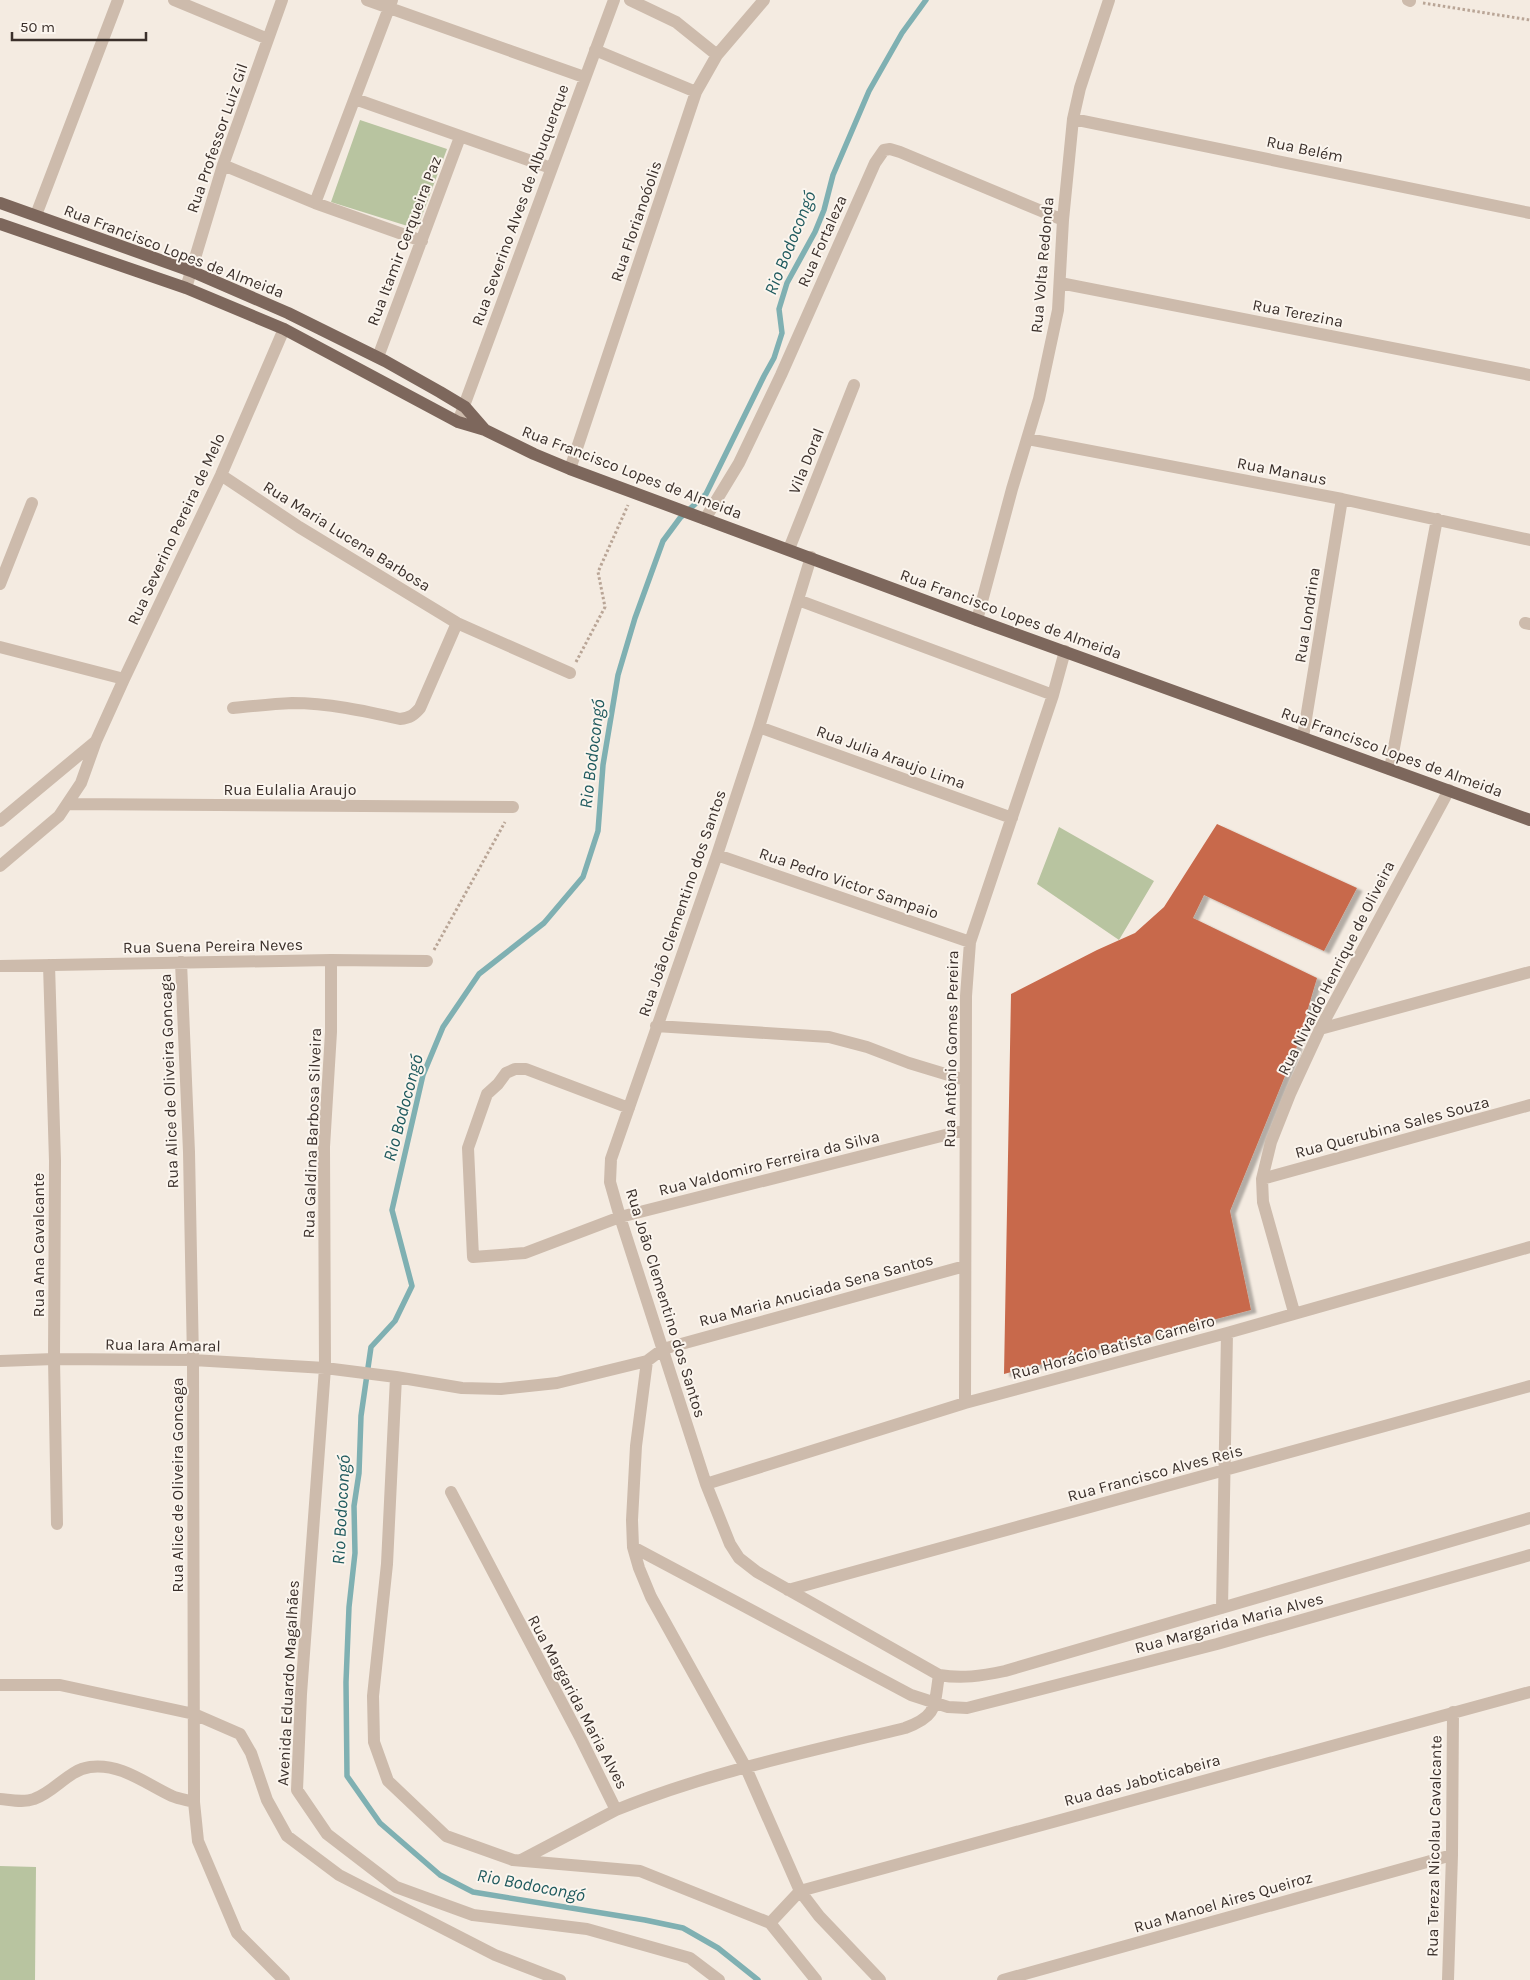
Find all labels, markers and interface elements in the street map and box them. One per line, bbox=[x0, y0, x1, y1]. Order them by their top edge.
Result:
scale bar bbox=[12, 10, 146, 42]
text: 50 m bbox=[20, 18, 55, 36]
street label: Rua Professor Luiz Gil bbox=[182, 61, 252, 215]
street label: Rua Severino Alves de Albuquerque bbox=[467, 82, 573, 328]
street label: Rua Belém bbox=[1265, 132, 1345, 166]
street label: Rua Itamir Cerqueira Paz bbox=[363, 153, 445, 329]
street label: Rua Florianoóolis bbox=[606, 158, 666, 284]
water label: Rio Bodocongó bbox=[759, 188, 821, 298]
street label: Rua Fortaleza bbox=[793, 192, 851, 290]
street label: Rua Volta Redonda bbox=[1027, 196, 1057, 334]
street label: Rua Francisco Lopes de Almeida bbox=[61, 200, 287, 302]
street label: Rua Terezina bbox=[1251, 295, 1345, 331]
street label: Rua Francisco Lopes de Almeida bbox=[519, 421, 745, 523]
street label: Vila Doral bbox=[784, 425, 828, 497]
street label: Rua Severino Pereira de Melo bbox=[123, 430, 229, 628]
street label: Rua Manaus bbox=[1236, 453, 1328, 489]
street label: Rua Maria Lucena Barbosa bbox=[260, 477, 434, 595]
street label: Rua Francisco Lopes de Almeida bbox=[898, 565, 1124, 663]
street label: Rua Londrina bbox=[1290, 566, 1324, 664]
water label: Rio Bodocongó bbox=[574, 698, 610, 810]
street label: Rua Francisco Lopes de Almeida bbox=[1279, 703, 1505, 801]
street label: Rua Julia Araujo Lima bbox=[814, 721, 968, 793]
street label: Rua Eulalia Araujo bbox=[223, 780, 357, 799]
street label: Rua João Clementino dos Santos bbox=[634, 787, 730, 1019]
street label: Rua Pedro Victor Sampaio bbox=[757, 843, 941, 923]
street label: Rua Nivaldo Henrique de Oliveira bbox=[1274, 858, 1398, 1078]
street label: Rua Suena Pereira Neves bbox=[123, 935, 303, 957]
street label: Rua Antônio Gomes Pereira bbox=[940, 950, 962, 1148]
street label: Rua Alice de Oliveira Goncaga bbox=[156, 973, 182, 1189]
street label: Rua Galdina Barbosa Silveira bbox=[299, 1027, 325, 1239]
water label: Rio Bodocongó bbox=[378, 1052, 428, 1164]
street label: Rua Querubina Sales Souza bbox=[1293, 1092, 1491, 1162]
street label: Rua Valdomiro Ferreira da Silva bbox=[657, 1126, 881, 1200]
street label: Rua Ana Cavalcante bbox=[29, 1173, 48, 1317]
street label: Rua João Clementino dos Santos bbox=[622, 1186, 710, 1420]
street label: Rua Maria Anuciada Sena Santos bbox=[697, 1250, 935, 1330]
street label: Rua Horácio Batista Carneiro bbox=[1009, 1311, 1217, 1383]
street label: Rua Iara Amaral bbox=[105, 1334, 221, 1356]
street label: Rua Alice de Oliveira Goncaga bbox=[168, 1378, 187, 1592]
street label: Rua Francisco Alves Reis bbox=[1065, 1440, 1245, 1506]
water label: Rio Bodocongó bbox=[327, 1454, 355, 1565]
street label: Avenida Eduardo Magalhães bbox=[273, 1580, 303, 1786]
street label: Rua Margarida Maria Alves bbox=[1133, 1589, 1325, 1657]
street label: Rua Margarida Maria Alves bbox=[524, 1612, 632, 1792]
street label: Rua Tereza Nicolau Cavalcante bbox=[1423, 1735, 1445, 1957]
street label: Rua das Jaboticabeira bbox=[1062, 1750, 1222, 1810]
water label: Rio Bodocongó bbox=[475, 1864, 587, 1906]
street label: Rua Manoel Aires Queiroz bbox=[1132, 1867, 1314, 1937]

